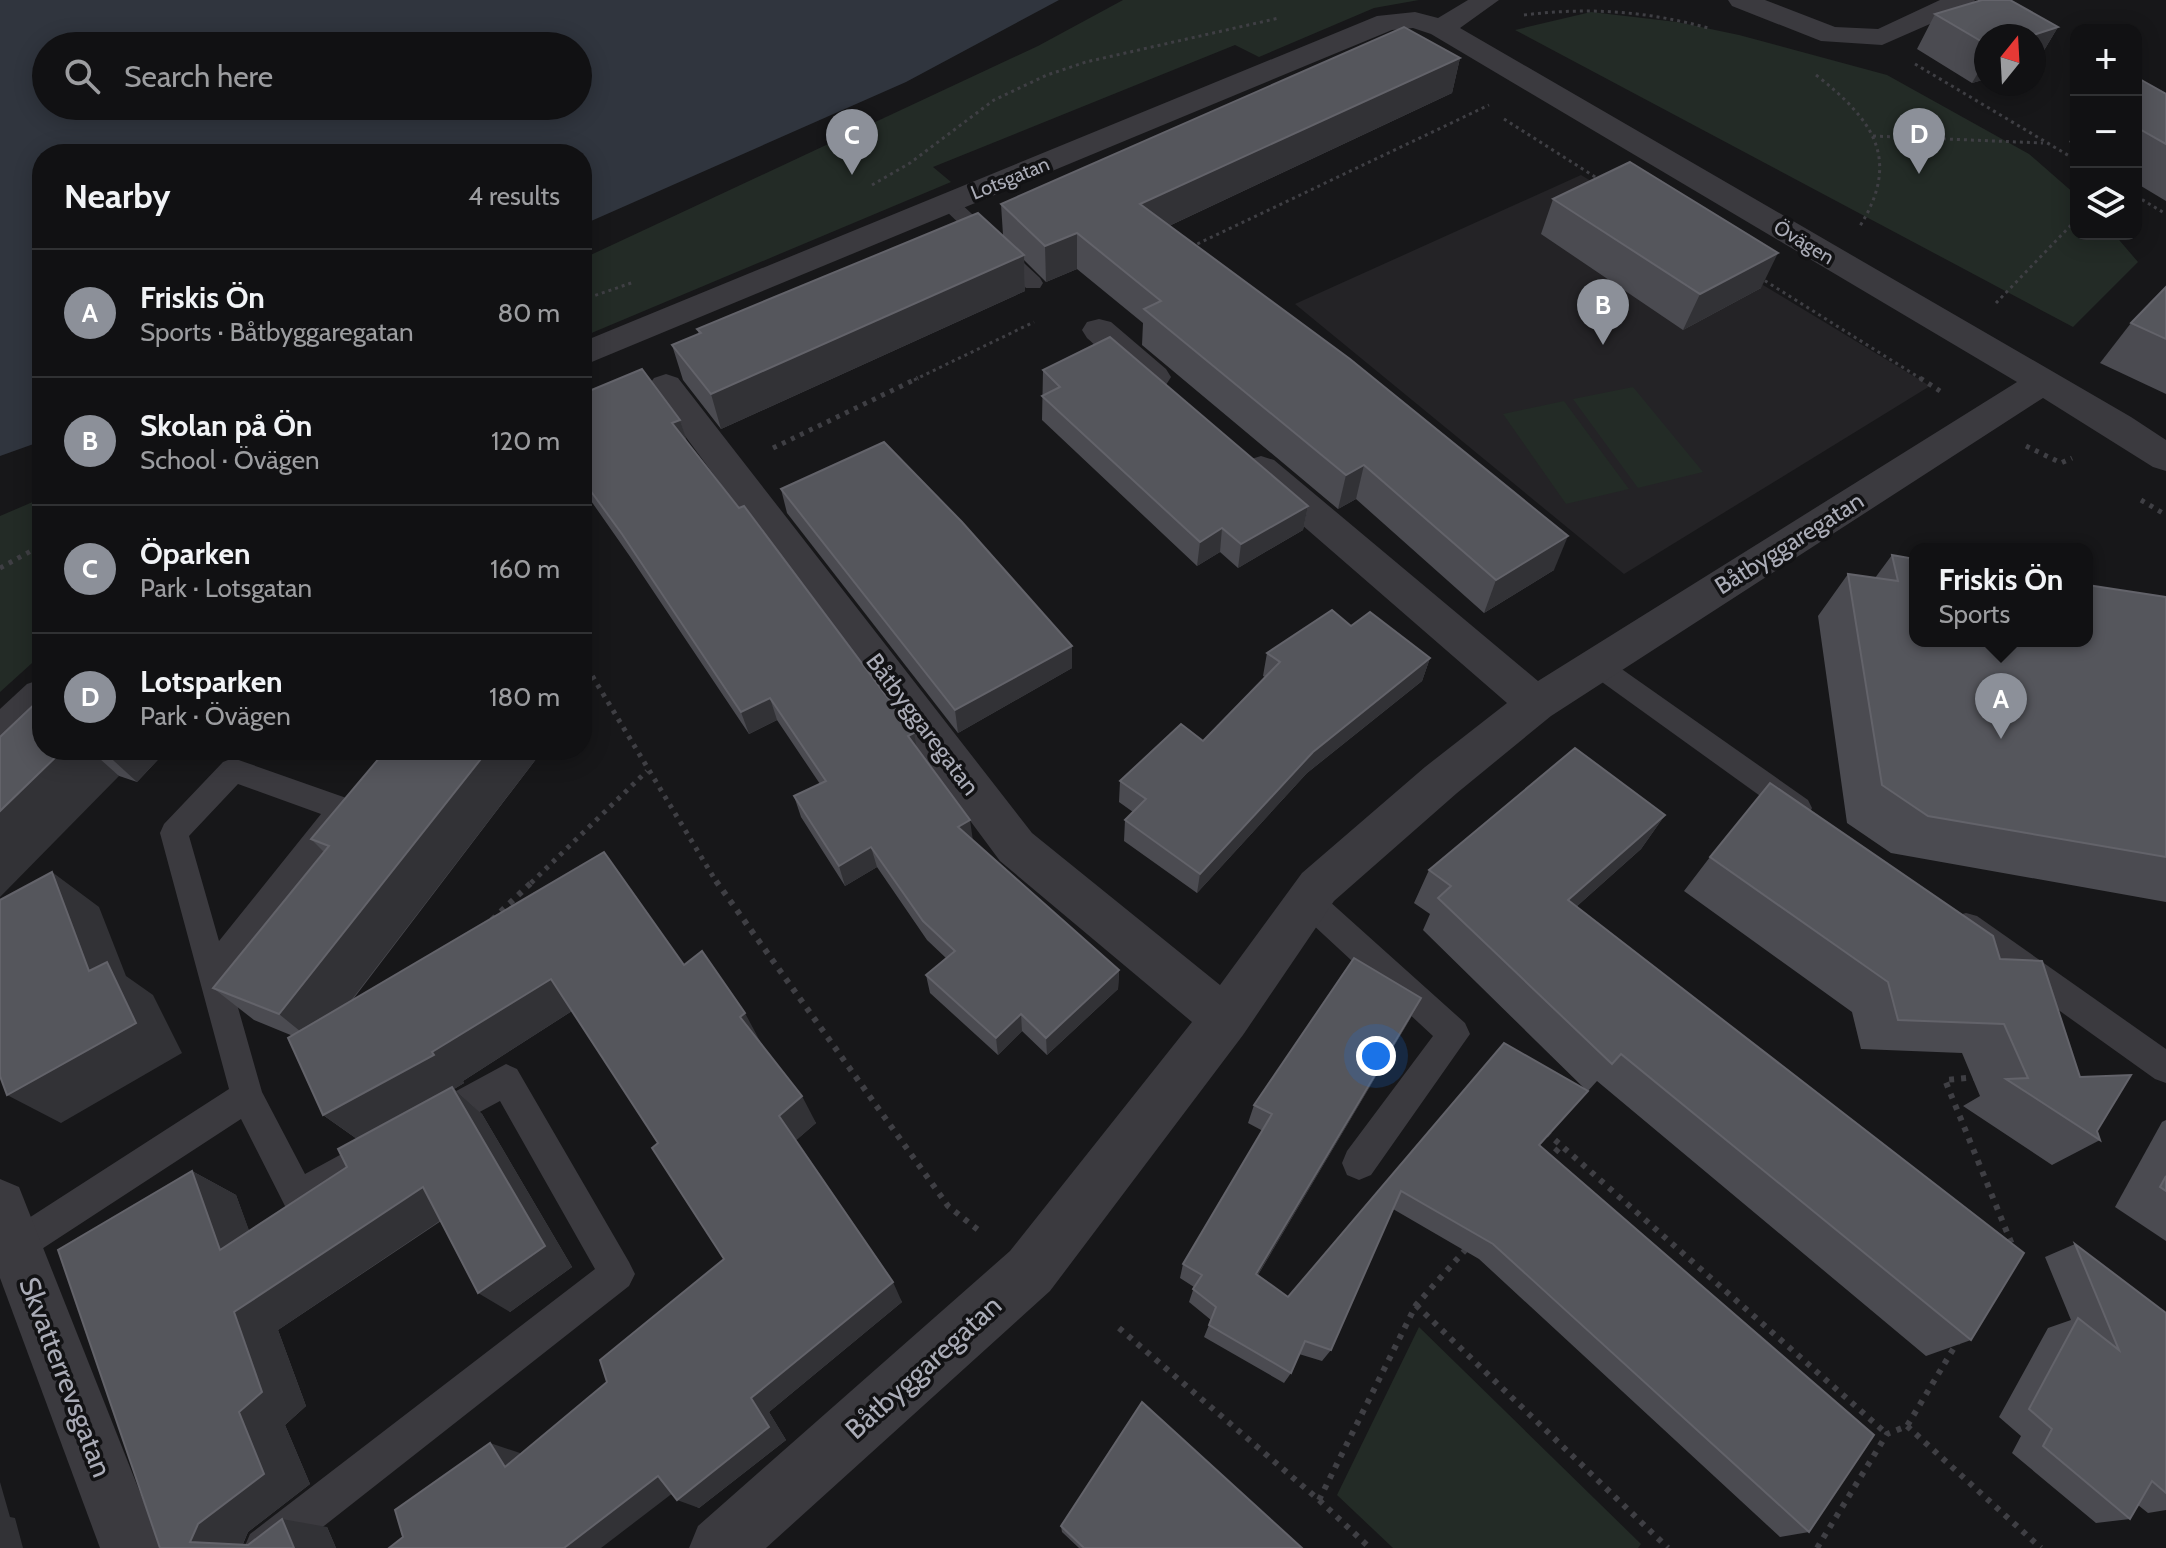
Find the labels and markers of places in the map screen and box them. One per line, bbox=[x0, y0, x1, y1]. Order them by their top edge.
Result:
pin: D bbox=[1893, 108, 1945, 174]
pin: C bbox=[826, 109, 878, 175]
pin: B bbox=[1577, 279, 1629, 345]
pin: A bbox=[1975, 673, 2027, 739]

